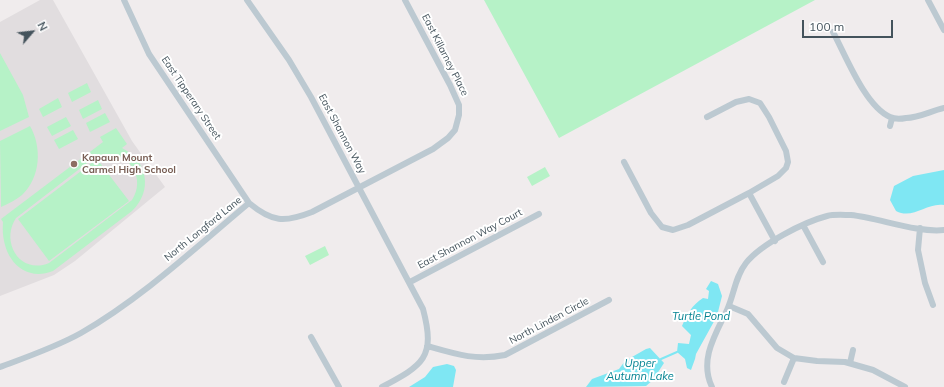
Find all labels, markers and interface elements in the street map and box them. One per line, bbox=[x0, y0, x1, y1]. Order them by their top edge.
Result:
north arrow bbox=[12, 12, 52, 52]
street label: East Killarney Place bbox=[419, 12, 471, 98]
scale bar bbox=[804, 12, 895, 38]
text: N bbox=[34, 19, 51, 33]
text: 100 m bbox=[809, 19, 844, 34]
street label: East Tipperary Street bbox=[159, 54, 223, 142]
street label: East Shannon Way bbox=[316, 92, 368, 176]
place label: Kapaun Mount Carmel High School bbox=[82, 152, 176, 176]
marker: Kapaun Mount Carmel High School bbox=[69, 159, 79, 169]
street label: North Longford Lane bbox=[162, 194, 244, 264]
street label: East Shannon Way Court bbox=[416, 206, 524, 272]
street label: North Linden Circle bbox=[507, 295, 591, 347]
water label: Turtle Pond bbox=[672, 310, 730, 324]
water label: Upper Autumn Lake bbox=[606, 357, 674, 383]

